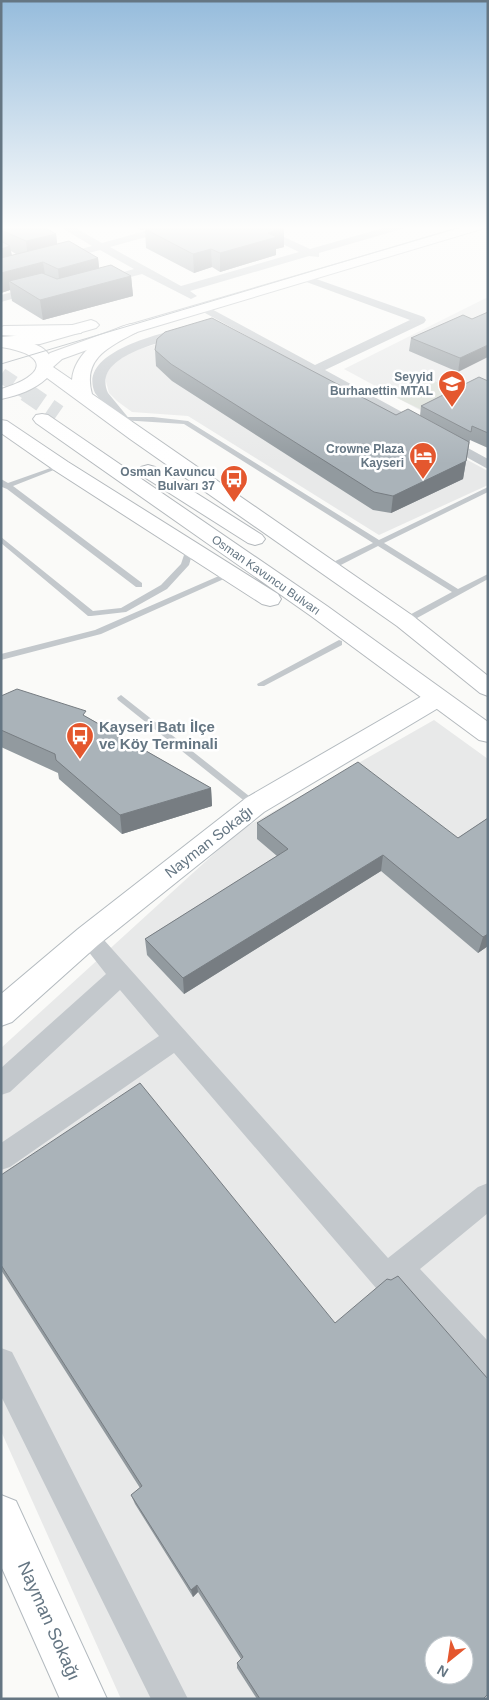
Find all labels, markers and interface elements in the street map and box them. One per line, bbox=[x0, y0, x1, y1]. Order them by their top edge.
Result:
school or university icon: Seyyid Burhanettin MTAL bbox=[437, 369, 467, 408]
place label: Seyyid Burhanettin MTAL bbox=[330, 370, 433, 398]
hotel icon: Crowne Plaza Kayseri bbox=[408, 441, 438, 480]
place label: Crowne Plaza Kayseri bbox=[326, 442, 404, 470]
bus stop icon: Osman Kavuncu Bulvarı 37 bbox=[219, 464, 249, 503]
place label: Osman Kavuncu Bulvarı 37 bbox=[120, 465, 215, 493]
street label: Osman Kavuncu Bulvarı bbox=[209, 532, 323, 618]
place label: Kayseri Batı İlçe ve Köy Terminali bbox=[99, 718, 218, 752]
bus stop icon: Kayseri Batı İlçe ve Köy Terminali bbox=[65, 721, 95, 760]
street label: Nayman Sokağı bbox=[161, 802, 256, 881]
street label: Nayman Sokağı bbox=[14, 1558, 84, 1684]
north arrow bbox=[424, 1635, 474, 1685]
text: N bbox=[434, 1662, 451, 1681]

